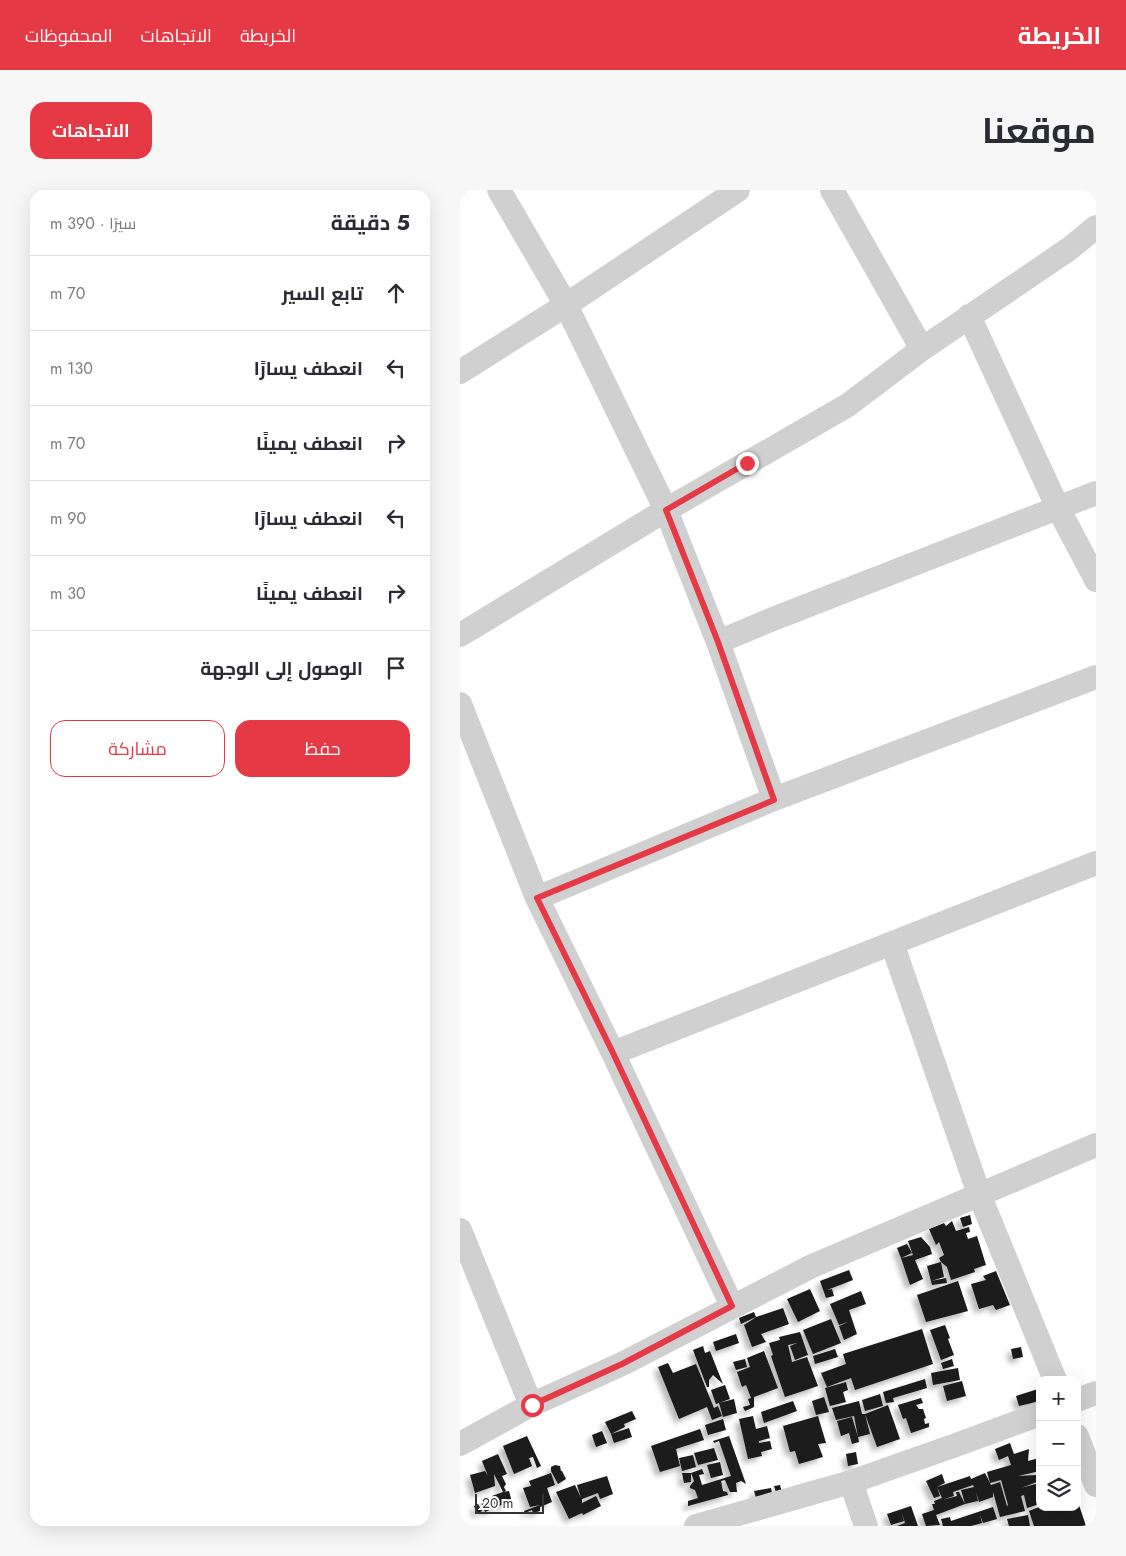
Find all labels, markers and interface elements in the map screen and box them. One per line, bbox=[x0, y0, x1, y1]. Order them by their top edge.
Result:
text: الخريطة bbox=[1018, 18, 1101, 53]
text: المحفوظات bbox=[25, 23, 113, 49]
text: الاتجاهات bbox=[141, 23, 212, 49]
text: الخريطة bbox=[240, 23, 296, 49]
button: الاتجاهات bbox=[30, 102, 152, 159]
text: موقعنا bbox=[982, 106, 1096, 156]
text: 5 دقيقة bbox=[331, 208, 410, 238]
text: سيرًا · 390 m bbox=[50, 212, 136, 235]
icon: ahead bbox=[382, 279, 410, 307]
text: تابع السير bbox=[282, 280, 363, 307]
text: 70 m bbox=[50, 282, 85, 305]
icon: left bbox=[382, 354, 410, 382]
text: انعطف يسارًا bbox=[254, 355, 363, 382]
text: 130 m bbox=[50, 357, 93, 380]
icon: right bbox=[382, 429, 410, 457]
text: انعطف يمينًا bbox=[256, 430, 363, 457]
text: 70 m bbox=[50, 432, 85, 455]
route end bbox=[736, 452, 759, 475]
icon: left bbox=[382, 504, 410, 532]
text: انعطف يسارًا bbox=[254, 505, 363, 532]
text: 90 m bbox=[50, 507, 86, 530]
icon: right bbox=[382, 579, 410, 607]
text: انعطف يمينًا bbox=[256, 580, 363, 607]
text: 30 m bbox=[50, 582, 86, 605]
icon: arrive bbox=[382, 654, 410, 682]
text: الوصول إلى الوجهة bbox=[200, 655, 363, 682]
button: مشاركة bbox=[50, 720, 225, 777]
button: حفظ bbox=[235, 720, 410, 777]
map controls bbox=[1036, 1376, 1081, 1511]
button: + bbox=[1036, 1376, 1081, 1421]
route start bbox=[521, 1394, 544, 1417]
button: − bbox=[1036, 1421, 1081, 1466]
button: layers bbox=[1036, 1466, 1081, 1511]
scale bar bbox=[475, 1491, 544, 1514]
text: 20 m bbox=[482, 1493, 514, 1513]

